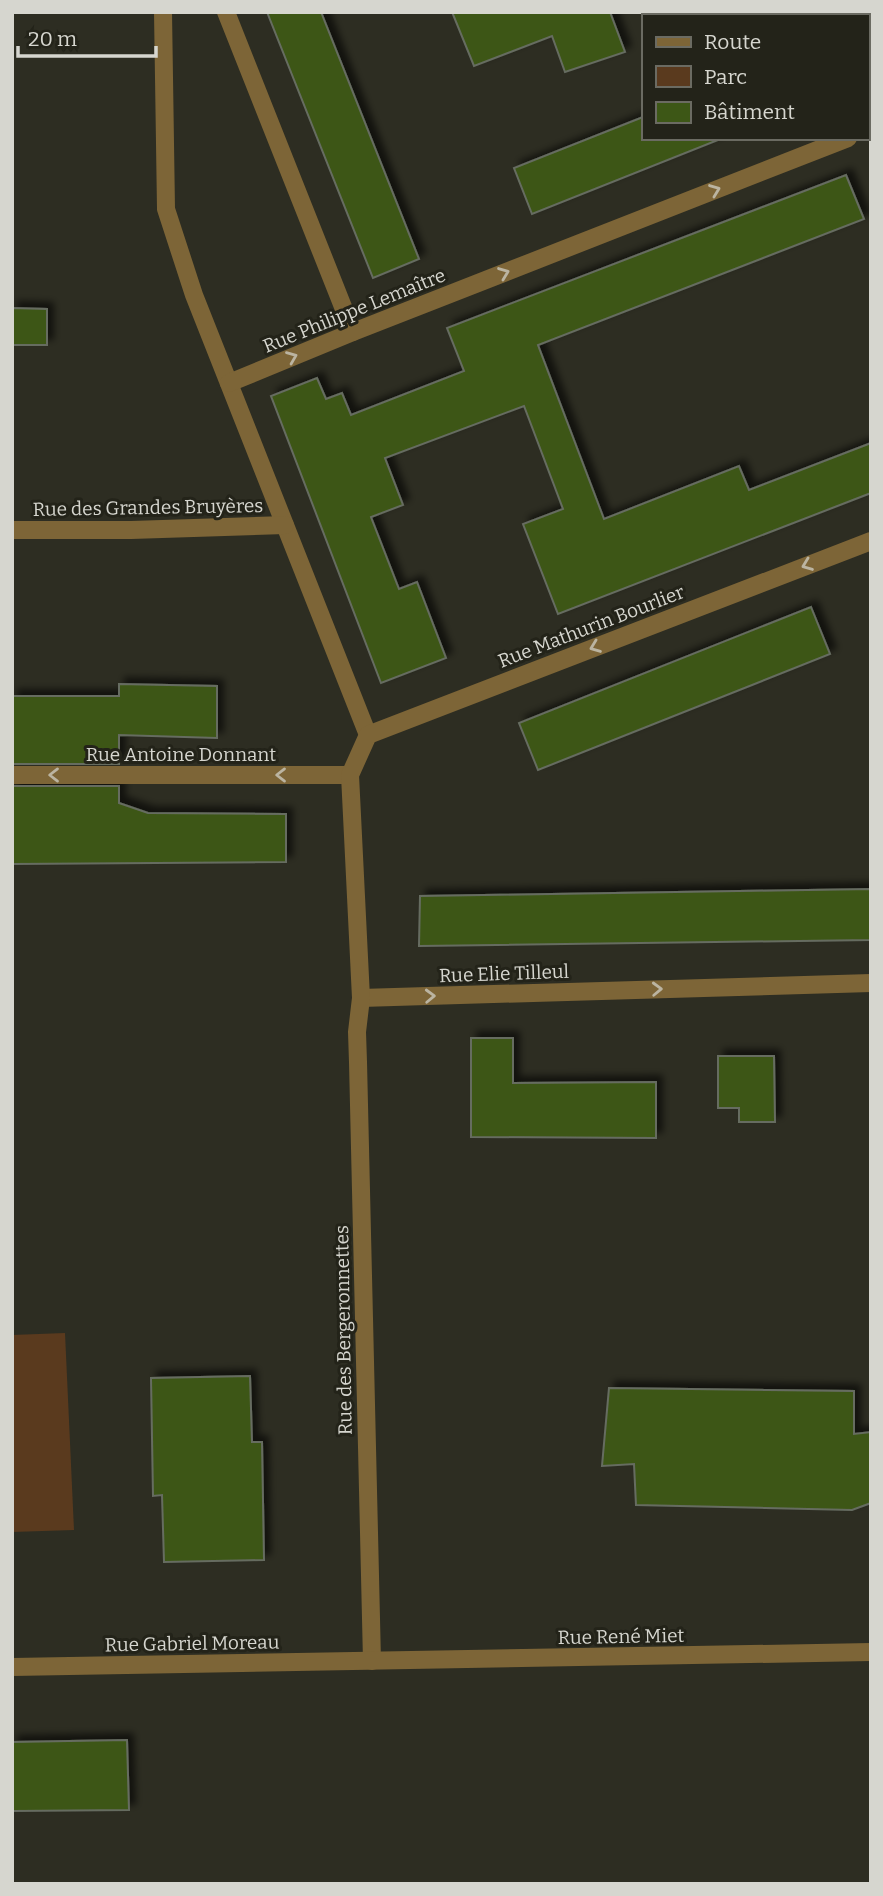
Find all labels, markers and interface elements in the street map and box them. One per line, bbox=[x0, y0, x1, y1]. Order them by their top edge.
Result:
scale bar bbox=[18, 14, 156, 58]
legend bbox=[642, 14, 869, 140]
text: 20 m bbox=[28, 26, 77, 52]
text: Route bbox=[704, 29, 761, 55]
text: Parc bbox=[704, 64, 747, 90]
text: Bâtiment bbox=[704, 99, 795, 125]
one-way arrow bbox=[709, 185, 721, 199]
street label: Rue Philippe Lemaître bbox=[260, 263, 449, 358]
one-way arrow bbox=[497, 268, 509, 282]
one-way arrow bbox=[285, 351, 298, 365]
street label: Rue des Grandes Bruyères bbox=[33, 494, 263, 521]
one-way arrow bbox=[802, 557, 814, 571]
street label: Rue Mathurin Bourlier bbox=[495, 580, 688, 673]
one-way arrow bbox=[589, 639, 601, 653]
street label: Rue Antoine Donnant bbox=[86, 743, 276, 766]
one-way arrow bbox=[48, 767, 59, 783]
one-way arrow bbox=[276, 767, 286, 783]
street label: Rue Elie Tilleul bbox=[439, 960, 569, 987]
one-way arrow bbox=[652, 982, 663, 997]
one-way arrow bbox=[424, 988, 435, 1003]
street label: Rue des Bergeronnettes bbox=[330, 1225, 357, 1435]
street label: Rue René Miet bbox=[557, 1624, 685, 1649]
street label: Rue Gabriel Moreau bbox=[104, 1630, 280, 1657]

